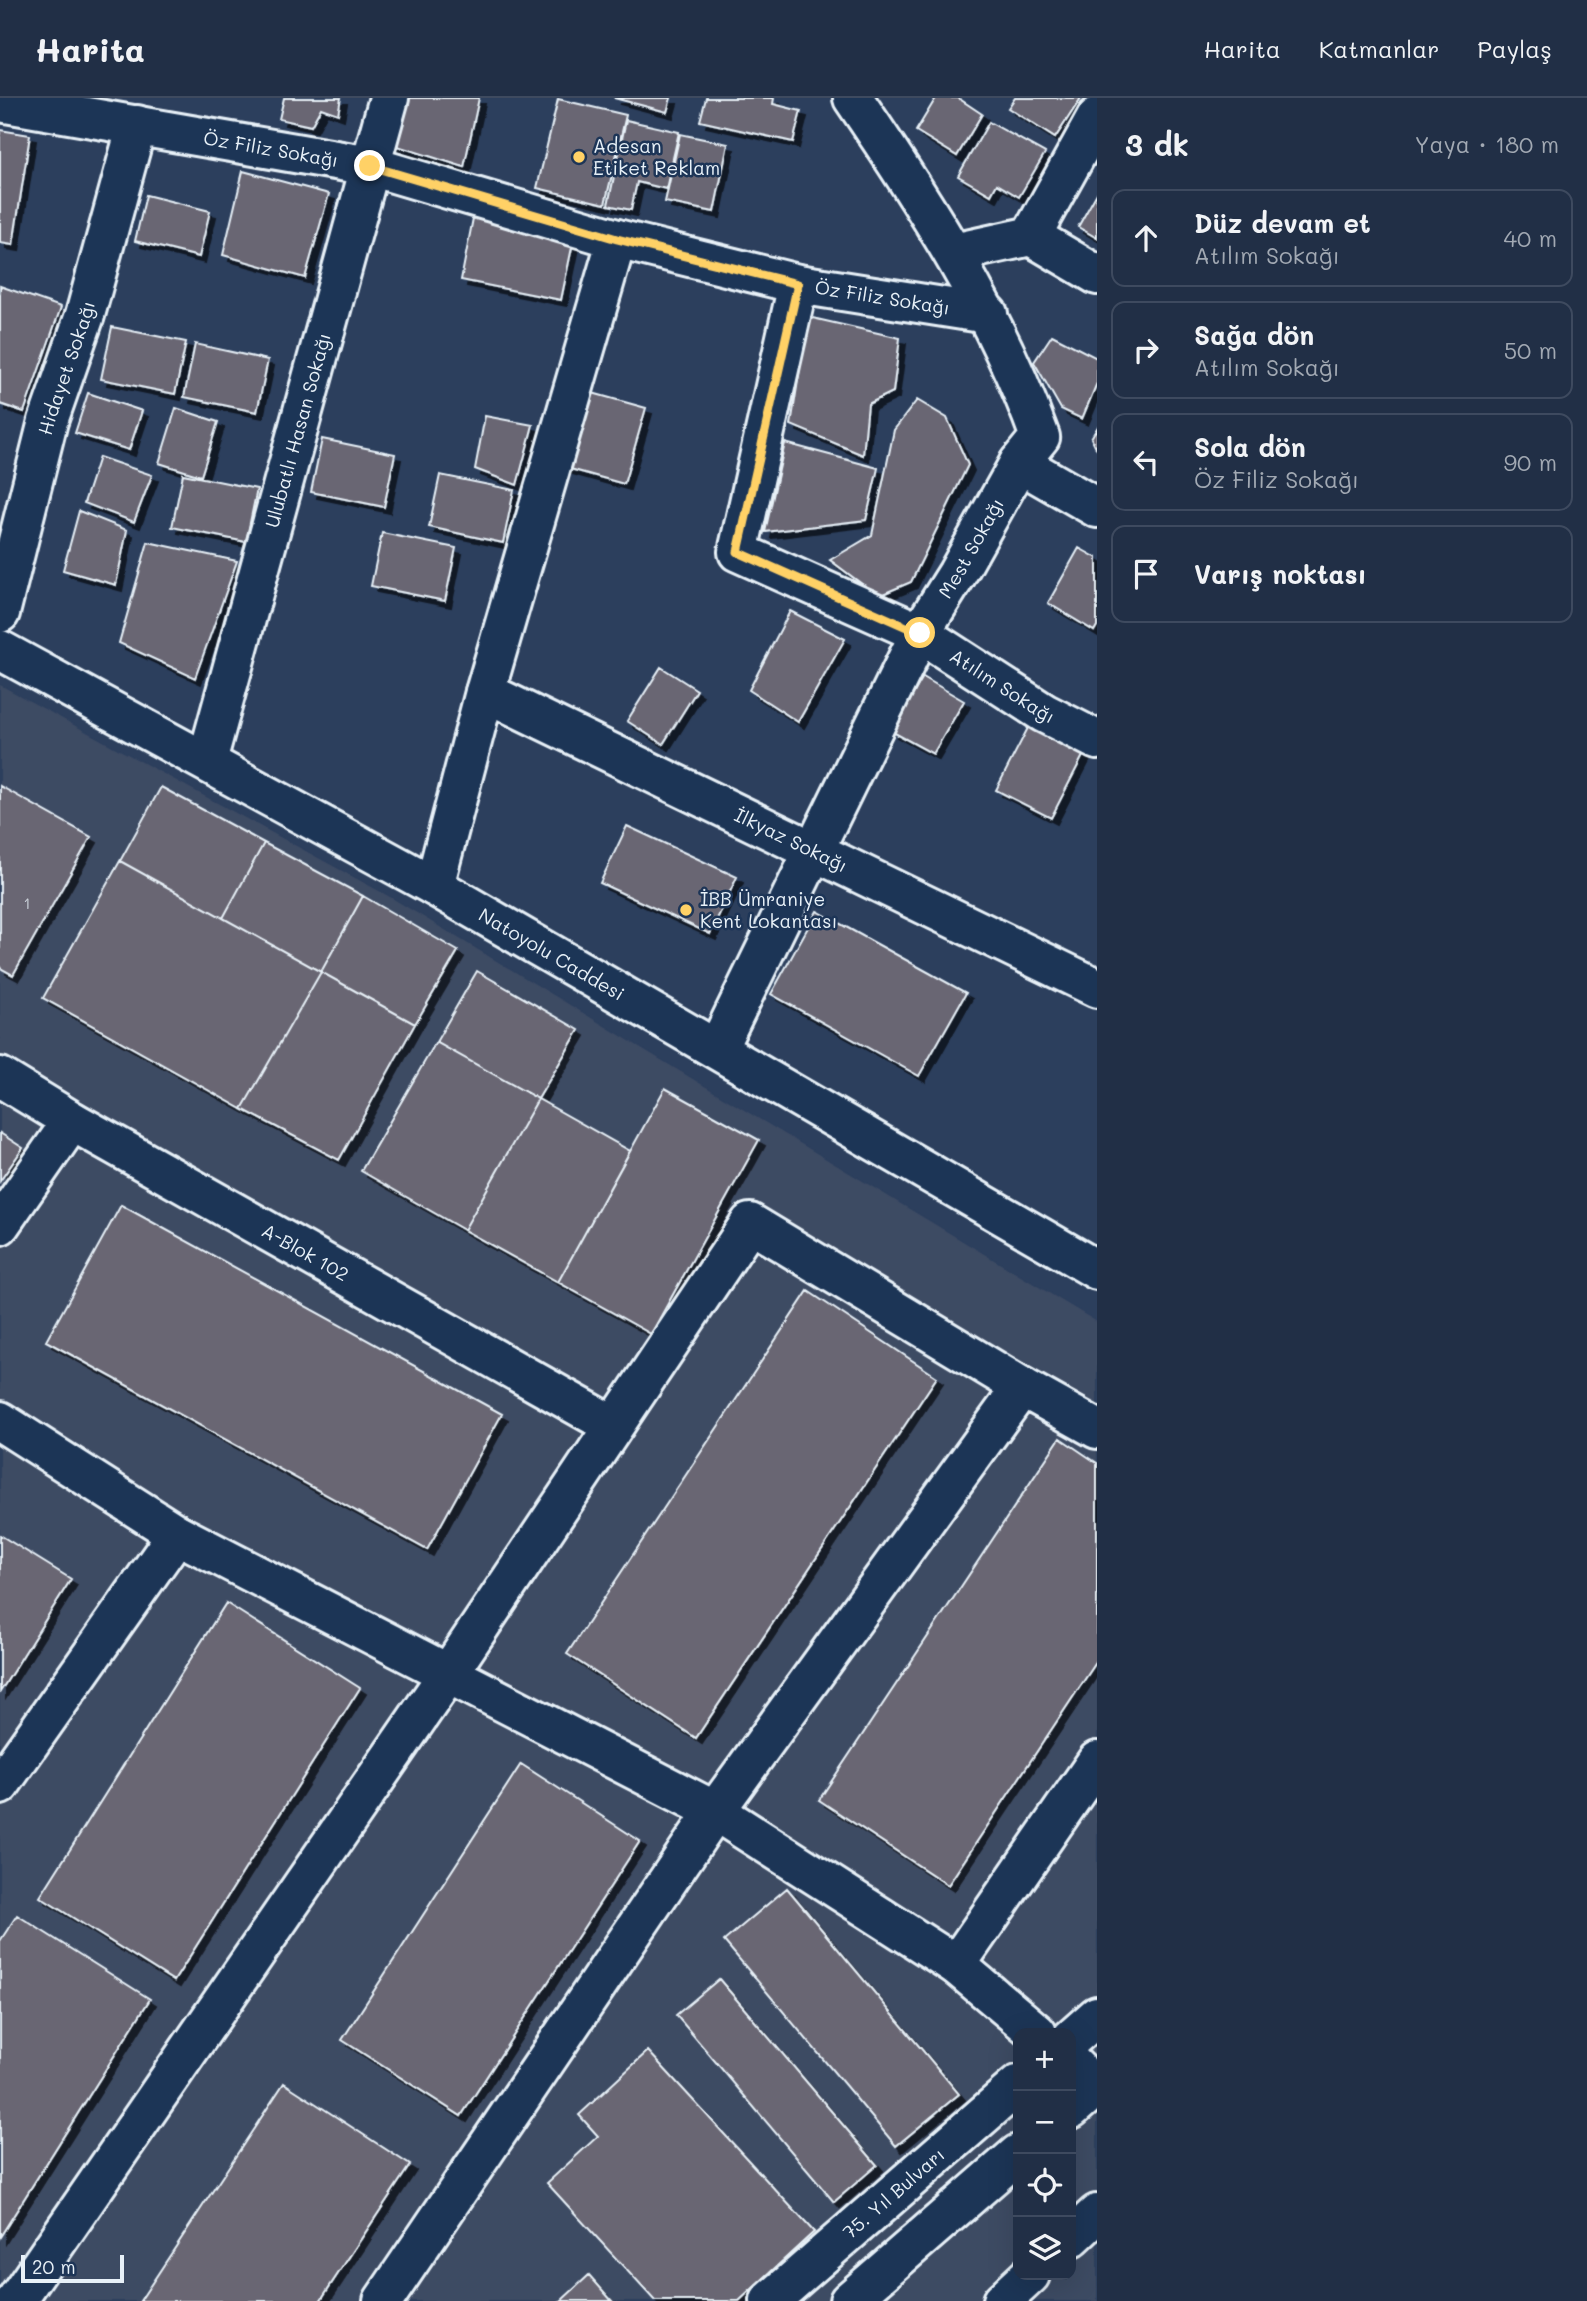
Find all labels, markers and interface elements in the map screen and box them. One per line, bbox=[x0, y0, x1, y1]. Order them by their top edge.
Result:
text: Harita bbox=[35, 27, 145, 70]
text: Harita bbox=[1204, 33, 1281, 64]
text: Katmanlar bbox=[1319, 33, 1439, 64]
text: Paylaş bbox=[1477, 33, 1552, 64]
street label: Öz Filiz Sokağı bbox=[202, 124, 340, 172]
text: 3 dk bbox=[1125, 124, 1189, 164]
text: Yaya · 180 m bbox=[1414, 129, 1559, 159]
place label: Adesan Etiket Reklam bbox=[593, 133, 720, 180]
marker: Adesan Etiket Reklam bbox=[571, 149, 587, 165]
route end bbox=[354, 150, 385, 181]
text: Düz devam et bbox=[1194, 206, 1371, 240]
icon: ahead bbox=[1127, 219, 1165, 257]
text: 40 m bbox=[1504, 223, 1557, 253]
text: Atılım Sokağı bbox=[1194, 240, 1340, 270]
street label: Öz Filiz Sokağı bbox=[813, 274, 952, 320]
street label: Hidayet Sokağı bbox=[32, 298, 100, 438]
text: Sağa dön bbox=[1194, 318, 1314, 352]
street label: Ulubatlı Hasan Sokağı bbox=[259, 330, 336, 530]
icon: right bbox=[1127, 331, 1165, 369]
text: 50 m bbox=[1504, 335, 1557, 365]
text: Atılım Sokağı bbox=[1194, 352, 1340, 382]
text: Sola dön bbox=[1194, 430, 1306, 464]
icon: left bbox=[1127, 443, 1165, 481]
text: 90 m bbox=[1504, 447, 1557, 477]
text: Öz Filiz Sokağı bbox=[1194, 464, 1359, 494]
street label: Mest Sokağı bbox=[932, 493, 1009, 603]
icon: arrive bbox=[1127, 555, 1165, 593]
text: Varış noktası bbox=[1194, 557, 1367, 591]
route start bbox=[904, 617, 935, 648]
street label: Atılım Sokağı bbox=[945, 643, 1060, 729]
street label: İlkyaz Sokağı bbox=[731, 802, 852, 878]
place label: İBB Ümraniye Kent Lokantası bbox=[700, 886, 837, 933]
house number: 1 bbox=[23, 892, 31, 913]
street label: Natoyolu Caddesi bbox=[475, 902, 629, 1006]
marker: İBB Ümraniye Kent Lokantası bbox=[678, 902, 694, 918]
street label: A-Blok 102 bbox=[257, 1217, 353, 1286]
map controls bbox=[1013, 2028, 1076, 2280]
button: + bbox=[1013, 2028, 1076, 2091]
button: − bbox=[1013, 2091, 1076, 2154]
street label: 75. Yıl Bulvarı bbox=[837, 2142, 949, 2244]
button: locate bbox=[1013, 2154, 1076, 2217]
button: layers bbox=[1013, 2217, 1076, 2280]
scale bar bbox=[21, 2252, 124, 2284]
text: 20 m bbox=[32, 2254, 76, 2279]

